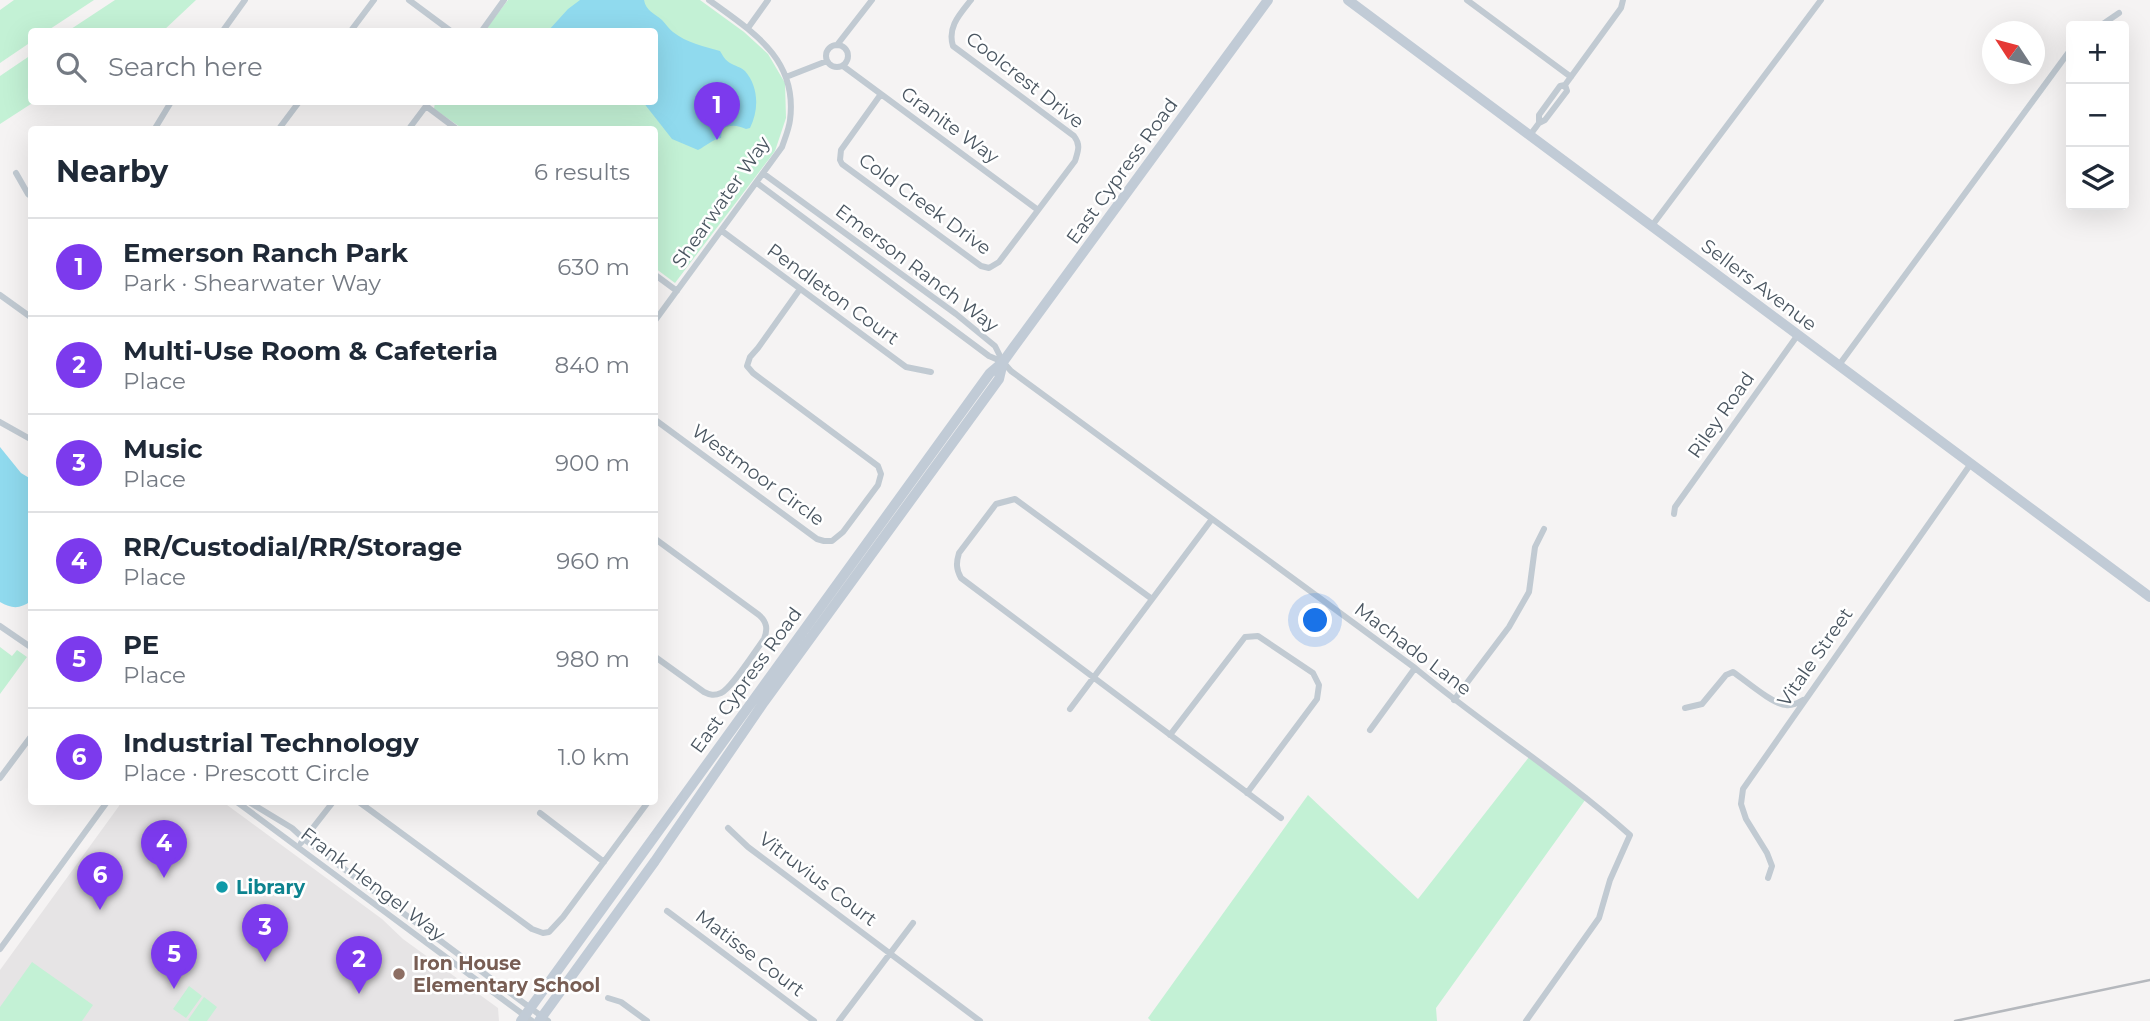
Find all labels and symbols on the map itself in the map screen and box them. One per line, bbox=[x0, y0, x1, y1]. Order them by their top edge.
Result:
north arrow bbox=[1982, 21, 2045, 84]
street label: Coolcrest Drive bbox=[961, 27, 1089, 133]
pin: 1 bbox=[694, 82, 740, 140]
street label: Granite Way bbox=[896, 82, 1004, 169]
street label: East Cypress Road bbox=[1061, 94, 1183, 248]
street label: Shearwater Way bbox=[667, 131, 775, 272]
street label: Cold Creek Drive bbox=[854, 148, 996, 260]
street label: Emerson Ranch Way bbox=[831, 199, 1004, 337]
street label: Sellers Avenue bbox=[1697, 234, 1821, 336]
street label: Pendleton Court bbox=[762, 238, 904, 350]
street label: Riley Road bbox=[1683, 367, 1759, 463]
street label: Westmoor Circle bbox=[687, 419, 829, 531]
street label: Machado Lane bbox=[1350, 598, 1476, 700]
street label: East Cypress Road bbox=[685, 603, 807, 757]
your location bbox=[1298, 603, 1332, 637]
street label: Vitale Street bbox=[1772, 603, 1858, 711]
pin: 4 bbox=[141, 820, 187, 878]
street label: Frank Hengel Way bbox=[296, 822, 450, 946]
street label: Vitruvius Court bbox=[754, 827, 882, 931]
pin: 6 bbox=[77, 852, 123, 910]
place label: Library bbox=[236, 876, 306, 899]
marker: Library bbox=[214, 879, 230, 895]
pin: 3 bbox=[242, 904, 288, 962]
street label: Matisse Court bbox=[691, 905, 809, 1002]
pin: 5 bbox=[151, 931, 197, 989]
pin: 2 bbox=[336, 936, 382, 994]
place label: Iron House Elementary School bbox=[413, 952, 600, 997]
marker: Iron House Elementary School bbox=[391, 966, 407, 982]

